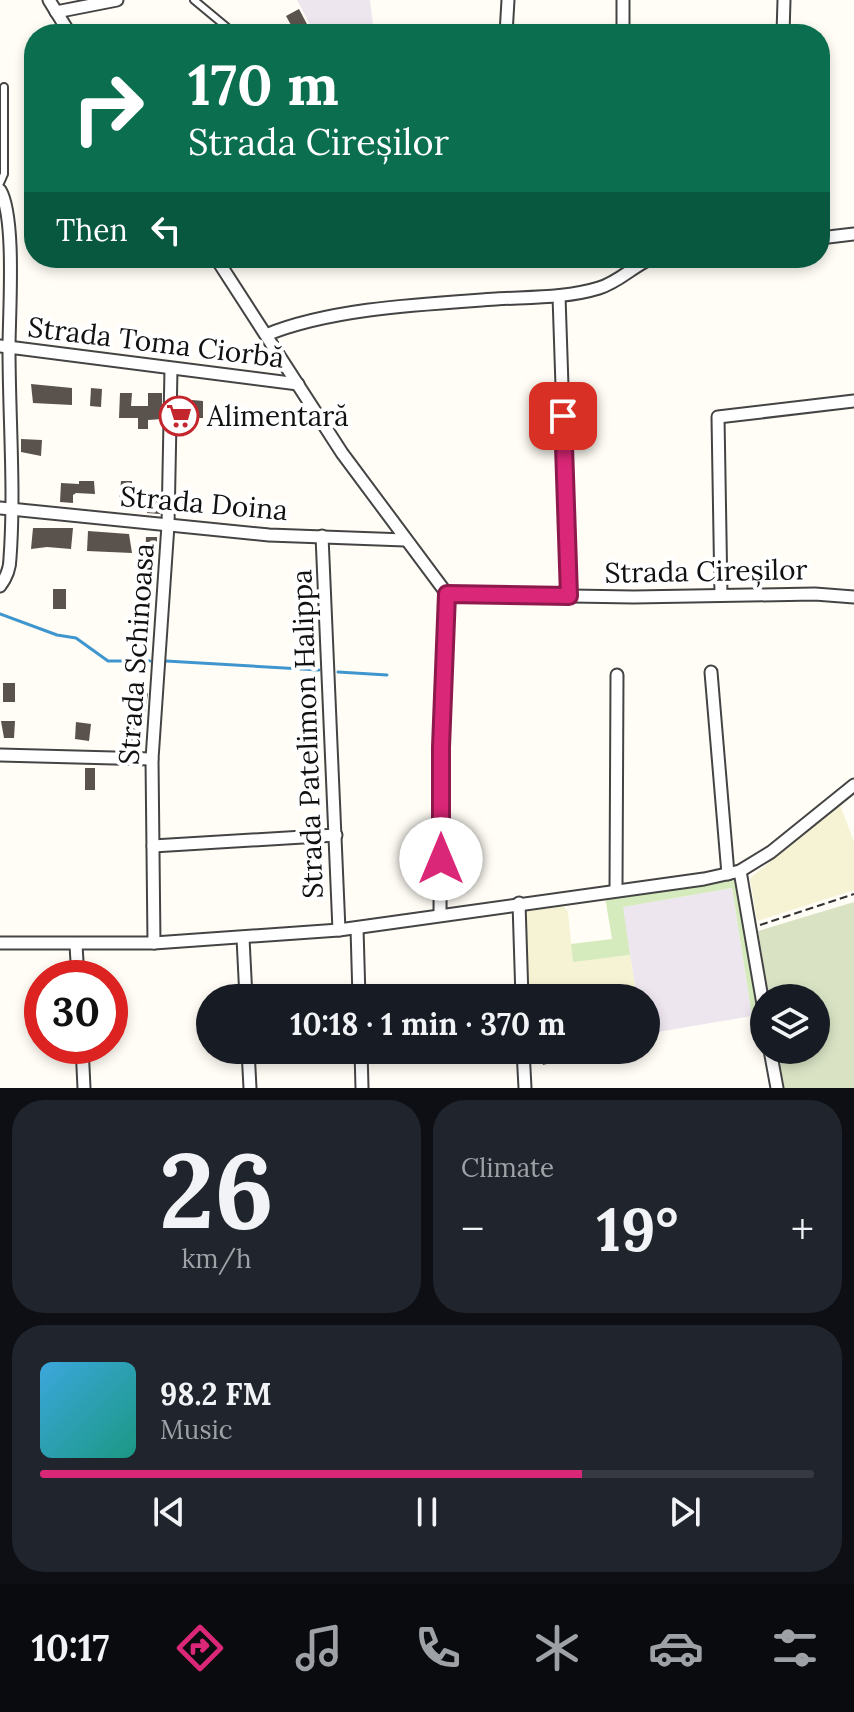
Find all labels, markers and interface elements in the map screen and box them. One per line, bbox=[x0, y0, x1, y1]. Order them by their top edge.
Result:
text: 170 m bbox=[188, 49, 339, 120]
icon: right bbox=[56, 56, 160, 160]
text: Strada Cireșilor bbox=[188, 119, 449, 165]
icon: left bbox=[144, 208, 188, 252]
text: Then bbox=[56, 211, 128, 249]
street label: Strada Toma Ciorbă bbox=[26, 308, 286, 376]
pin bbox=[529, 382, 597, 450]
icon: arrive bbox=[541, 394, 585, 438]
supermarket icon: Alimentară bbox=[158, 395, 200, 437]
place label: Alimentară bbox=[206, 398, 349, 434]
street label: Strada Doina bbox=[119, 478, 289, 528]
street label: Strada Schinoasa bbox=[110, 542, 162, 766]
street label: Strada Cireșilor bbox=[604, 551, 808, 591]
street label: Strada Patelimon Halippa bbox=[283, 569, 331, 899]
position arrow bbox=[399, 817, 483, 901]
speed limit sign: 30 bbox=[24, 960, 128, 1064]
map controls bbox=[750, 984, 830, 1064]
button: layers bbox=[750, 984, 830, 1064]
text: 10:18 · 1 min · 370 m bbox=[290, 1005, 566, 1043]
text: 26 bbox=[159, 1123, 274, 1256]
text: Climate bbox=[461, 1151, 554, 1184]
text: 19° bbox=[597, 1191, 678, 1267]
text: − bbox=[461, 1201, 484, 1257]
text: + bbox=[791, 1201, 814, 1257]
text: km/h bbox=[181, 1242, 252, 1275]
text: 98.2 FM bbox=[160, 1375, 272, 1413]
text: Music bbox=[160, 1413, 233, 1446]
icon: previous bbox=[147, 1490, 191, 1534]
icon: pause bbox=[405, 1490, 449, 1534]
icon: next bbox=[663, 1490, 707, 1534]
icon: directions bbox=[172, 1620, 228, 1676]
icon: music bbox=[291, 1620, 347, 1676]
icon: phone bbox=[410, 1620, 466, 1676]
icon: climate bbox=[529, 1620, 585, 1676]
icon: car bbox=[648, 1620, 704, 1676]
icon: filters bbox=[767, 1620, 823, 1676]
text: 10:17 bbox=[31, 1625, 109, 1671]

